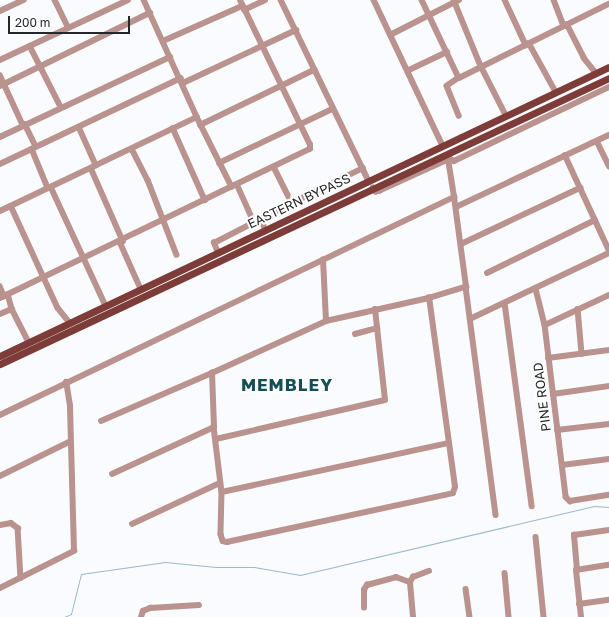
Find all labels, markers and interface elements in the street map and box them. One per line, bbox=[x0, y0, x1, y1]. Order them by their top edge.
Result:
scale bar bbox=[10, 8, 132, 34]
text: 200 m bbox=[15, 15, 50, 30]
street label: EASTERN BYPASS bbox=[245, 170, 353, 232]
street label: PINE ROAD bbox=[530, 361, 554, 433]
district label: MEMBLEY bbox=[241, 375, 333, 395]

